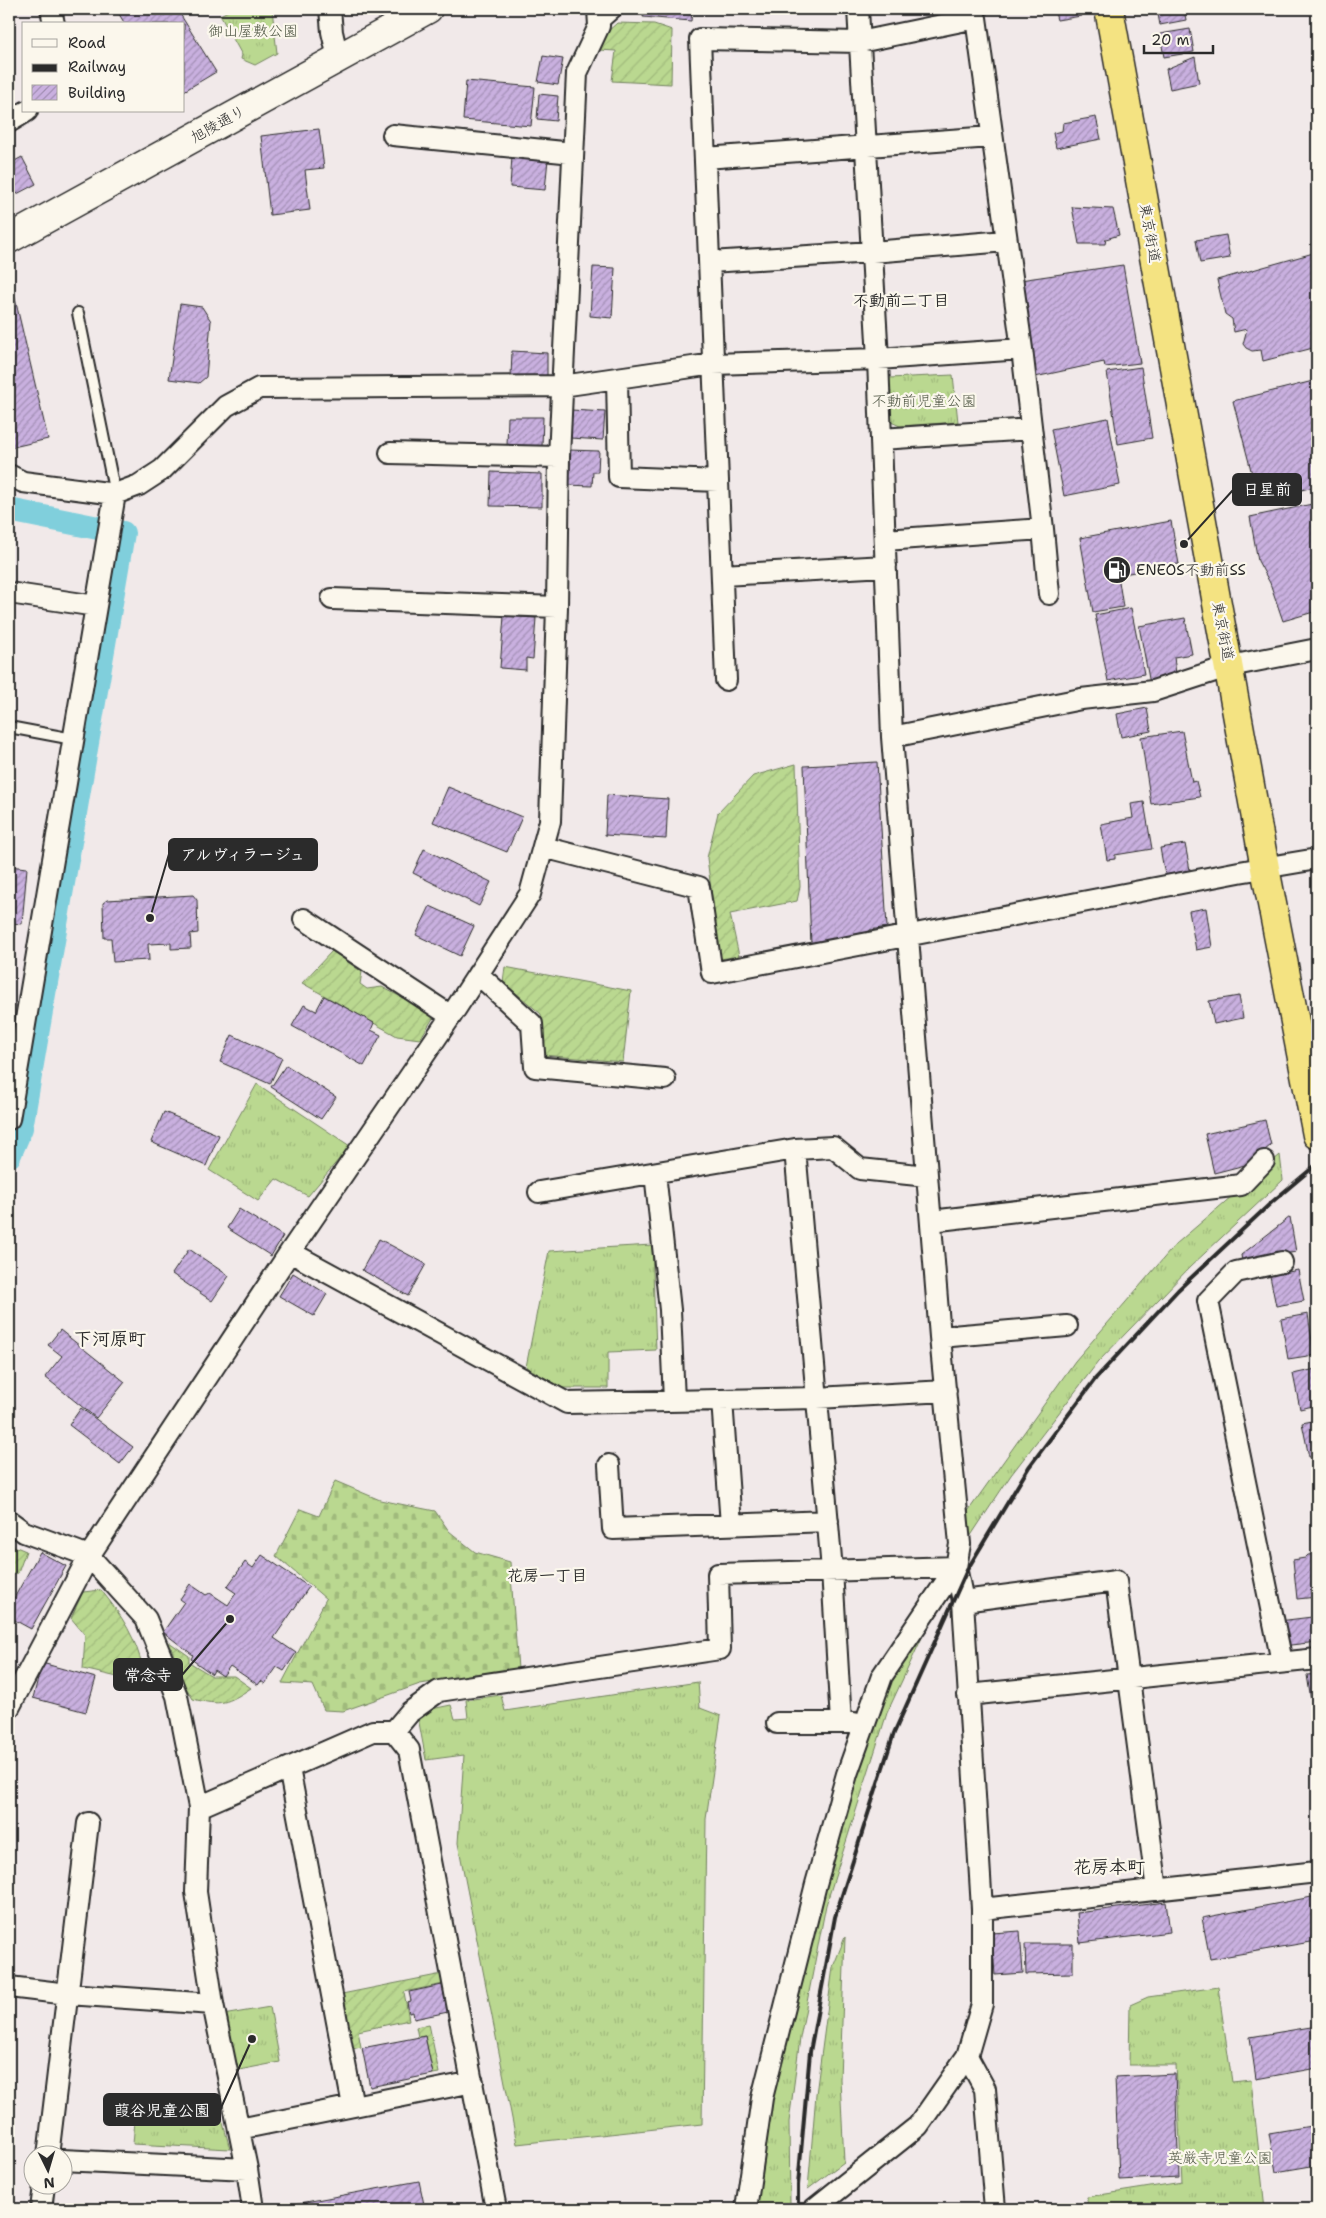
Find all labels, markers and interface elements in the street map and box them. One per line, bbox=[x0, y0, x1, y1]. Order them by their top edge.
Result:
park label: 御山屋敷公園 bbox=[208, 21, 298, 41]
legend bbox=[22, 22, 185, 112]
scale bar bbox=[1144, 22, 1212, 54]
text: 20 m bbox=[1151, 30, 1190, 50]
text: Road bbox=[68, 33, 106, 53]
text: Railway bbox=[68, 57, 126, 77]
text: Building bbox=[68, 83, 125, 103]
street label: 旭陵通り bbox=[187, 101, 249, 147]
street label: 東京街道 bbox=[1135, 202, 1165, 264]
district label: 不動前二丁目 bbox=[853, 290, 949, 311]
park label: 不動前児童公園 bbox=[871, 391, 977, 411]
callout: 日星前 bbox=[1233, 474, 1301, 505]
text: 日星前 bbox=[1243, 479, 1291, 500]
fuel station icon: ENEOS不動前SS bbox=[1102, 555, 1132, 585]
place label: ENEOS不動前SS bbox=[1136, 560, 1246, 580]
street label: 東京街道 bbox=[1207, 600, 1239, 662]
callout: アルヴィラージュ bbox=[169, 839, 317, 870]
text: アルヴィラージュ bbox=[181, 844, 305, 865]
district label: 下河原町 bbox=[74, 1327, 146, 1351]
district label: 花房一丁目 bbox=[507, 1565, 587, 1586]
callout: 常念寺 bbox=[114, 1659, 182, 1690]
text: 常念寺 bbox=[124, 1665, 172, 1686]
district label: 花房本町 bbox=[1073, 1855, 1145, 1879]
callout: 葭谷児童公園 bbox=[104, 2094, 220, 2125]
text: 葭谷児童公園 bbox=[114, 2100, 210, 2121]
north arrow bbox=[22, 2146, 72, 2196]
park label: 英厳寺児童公園 bbox=[1167, 2148, 1273, 2168]
text: N bbox=[43, 2174, 55, 2192]

